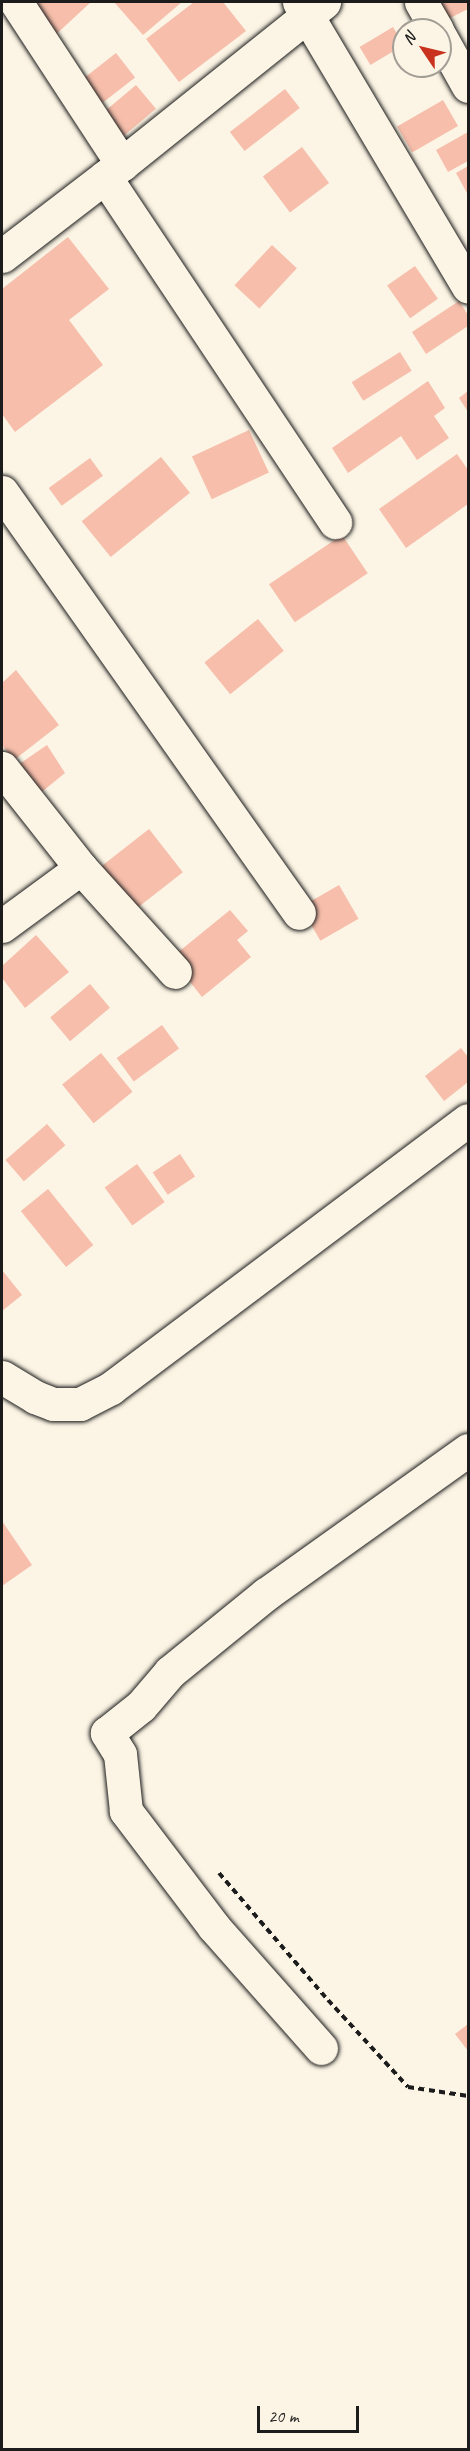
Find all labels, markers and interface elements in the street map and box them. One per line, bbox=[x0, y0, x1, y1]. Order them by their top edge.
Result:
north arrow bbox=[392, 18, 452, 78]
text: N bbox=[398, 29, 420, 49]
scale bar bbox=[260, 2394, 362, 2432]
text: 20 m bbox=[268, 2405, 299, 2427]

